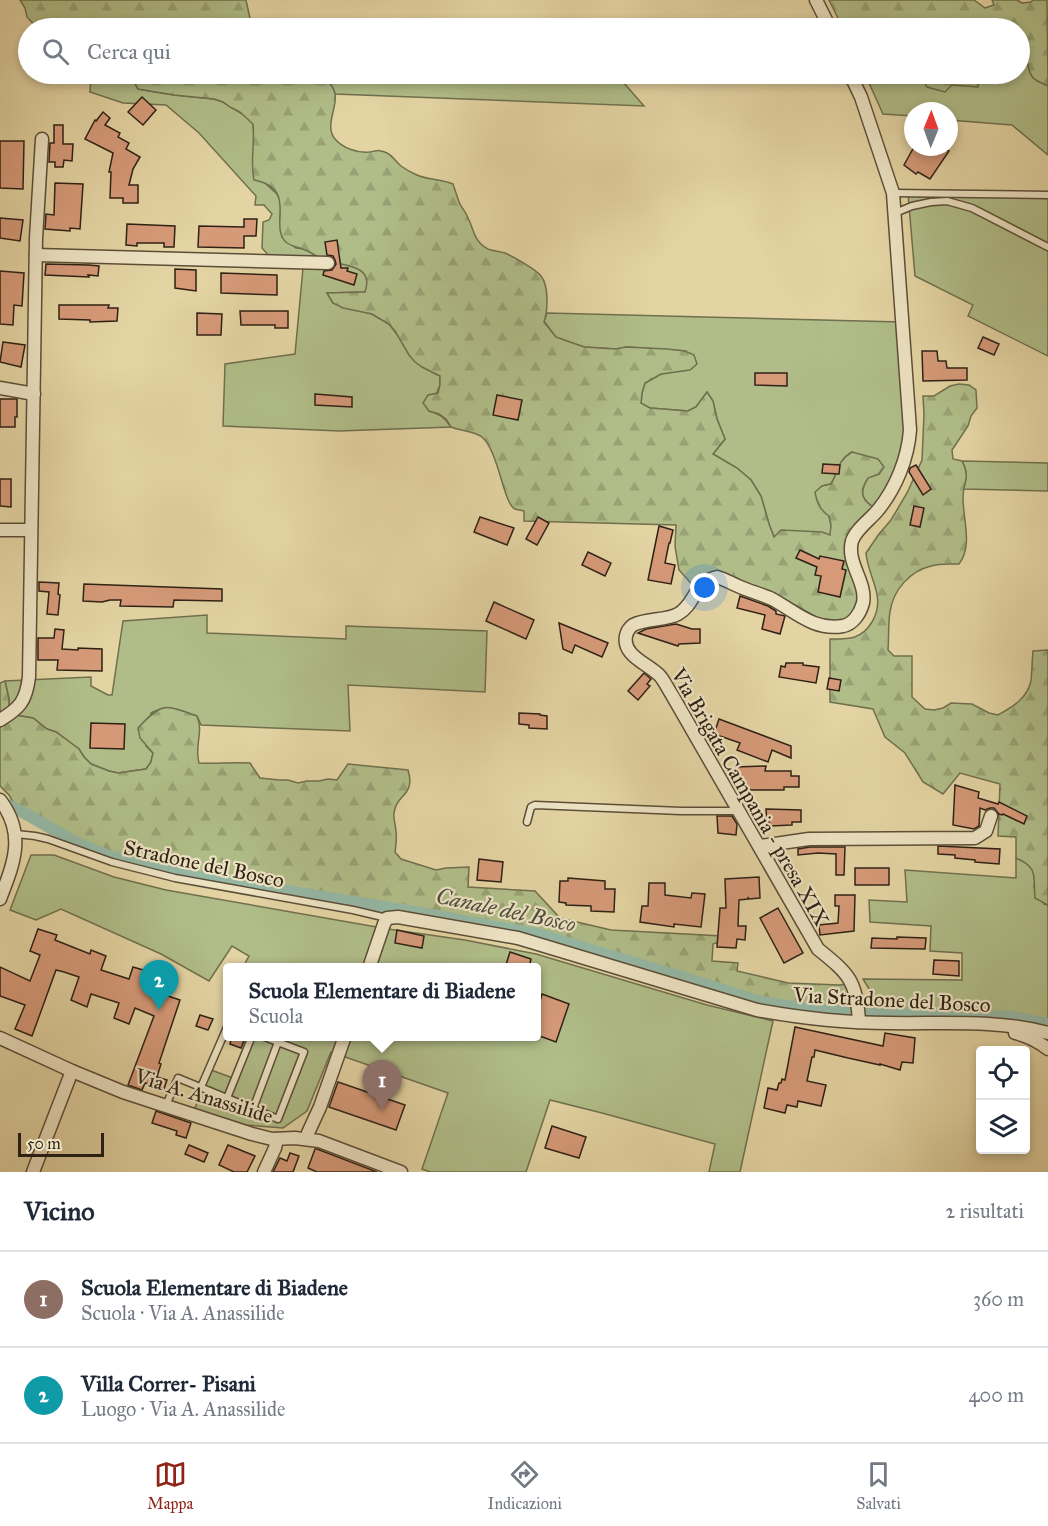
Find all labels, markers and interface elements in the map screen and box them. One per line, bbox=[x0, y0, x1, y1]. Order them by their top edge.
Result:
search box bbox=[18, 18, 1030, 84]
icon: search bbox=[39, 35, 72, 68]
text: Cerca qui bbox=[87, 38, 171, 65]
north arrow bbox=[904, 102, 958, 156]
your location bbox=[690, 573, 719, 602]
street label: Via Brigata Campania - presa XIX bbox=[665, 662, 835, 931]
street label: Stradone del Bosco bbox=[121, 834, 287, 894]
water label: Canale del Bosco bbox=[434, 882, 578, 938]
pin: 2 bbox=[140, 960, 178, 1010]
popup bbox=[223, 963, 541, 1041]
text: Scuola Elementare di Biadene bbox=[249, 977, 515, 1004]
street label: Via Stradone del Bosco bbox=[792, 982, 991, 1018]
text: Scuola bbox=[249, 1004, 303, 1028]
map controls bbox=[976, 1046, 1030, 1154]
button: locate bbox=[976, 1046, 1030, 1100]
pin: 1 bbox=[362, 1060, 401, 1110]
street label: Via A. Anassilide bbox=[131, 1062, 276, 1129]
button: layers bbox=[976, 1100, 1030, 1154]
scale bar bbox=[18, 1130, 104, 1158]
text: 50 m bbox=[27, 1134, 61, 1153]
text: Vicino bbox=[24, 1195, 95, 1227]
text: 2 risultati bbox=[945, 1199, 1024, 1223]
text: Scuola Elementare di Biadene bbox=[81, 1274, 348, 1301]
text: 1 bbox=[40, 1287, 47, 1311]
text: 360 m bbox=[973, 1287, 1024, 1311]
text: Scuola · Via A. Anassilide bbox=[81, 1301, 285, 1325]
text: Villa Correr- Pisani bbox=[81, 1370, 256, 1397]
text: 2 bbox=[39, 1383, 48, 1407]
text: 400 m bbox=[968, 1383, 1024, 1407]
text: Luogo · Via A. Anassilide bbox=[81, 1397, 285, 1421]
tab: Mappa bbox=[147, 1458, 193, 1513]
tab: Indicazioni bbox=[488, 1458, 562, 1513]
tab: Salvati bbox=[856, 1458, 901, 1513]

